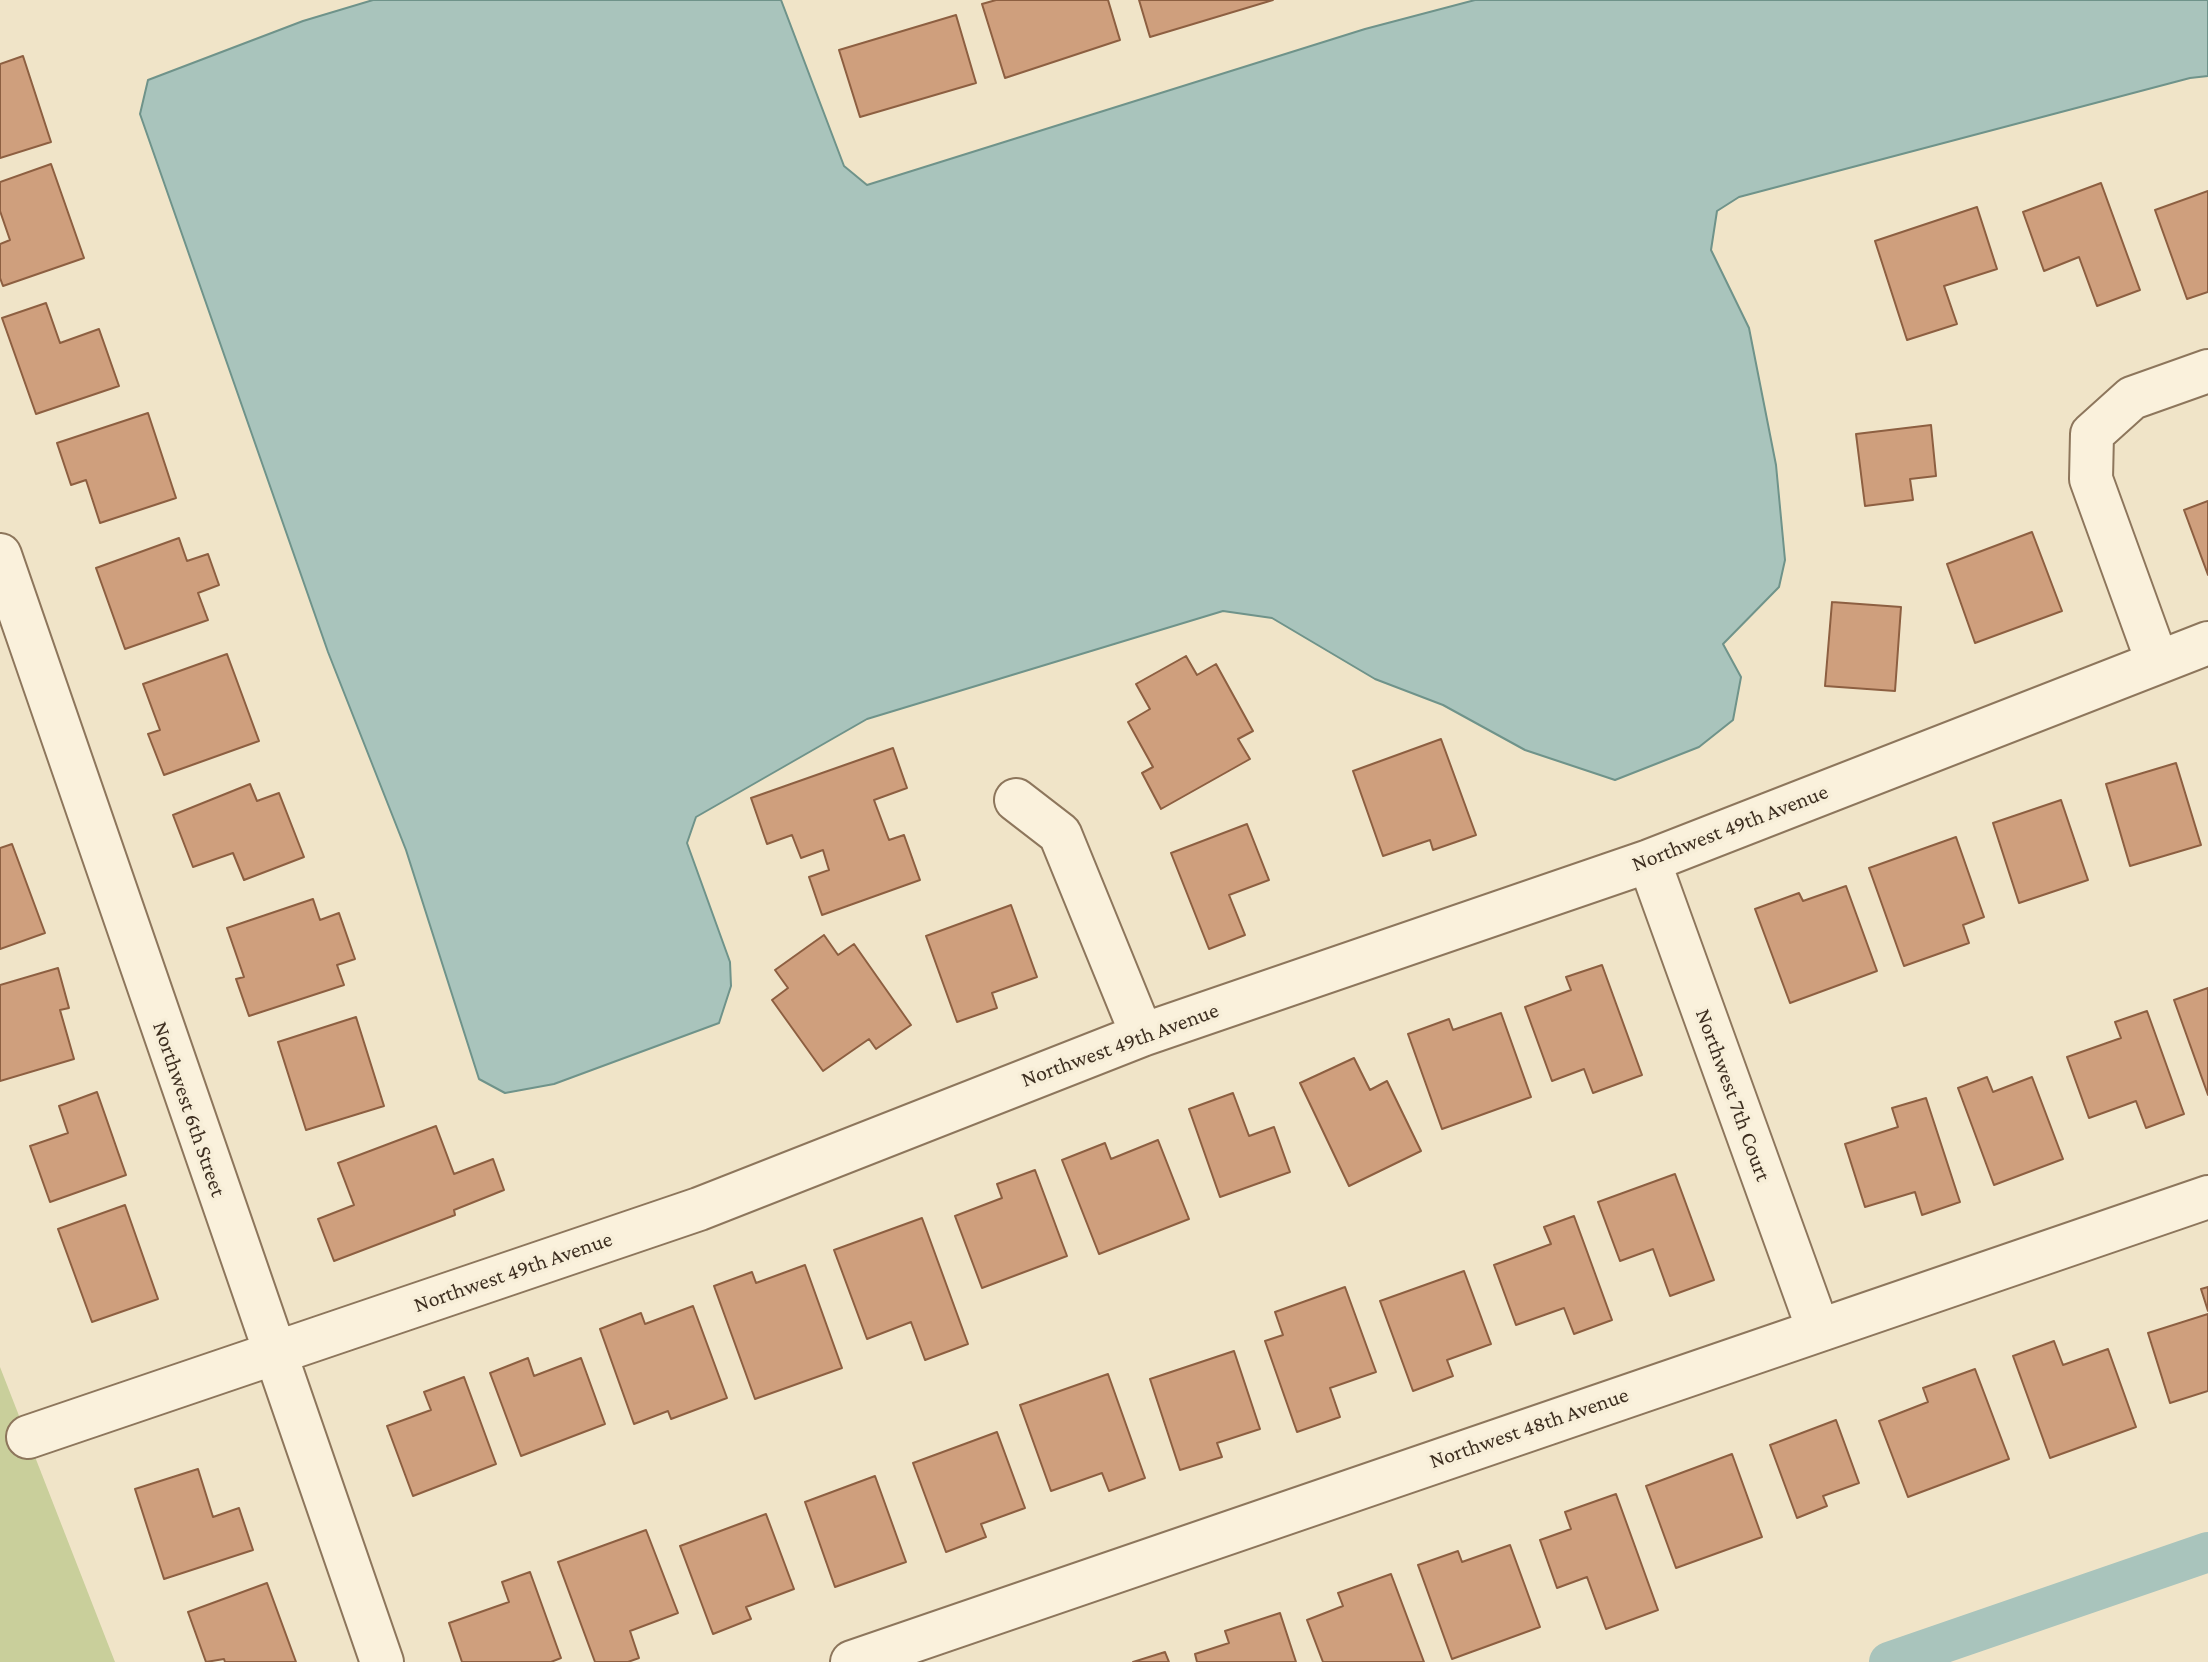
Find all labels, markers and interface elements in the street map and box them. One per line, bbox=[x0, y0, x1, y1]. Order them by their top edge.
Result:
street label: Northwest 49th Avenue bbox=[1628, 778, 1832, 878]
street label: Northwest 49th Avenue bbox=[1018, 997, 1222, 1093]
street label: Northwest 7th Court bbox=[1690, 1005, 1776, 1185]
street label: Northwest 6th Street bbox=[147, 1018, 231, 1200]
street label: Northwest 49th Avenue bbox=[410, 1226, 616, 1318]
street label: Northwest 48th Avenue bbox=[1426, 1382, 1632, 1474]

